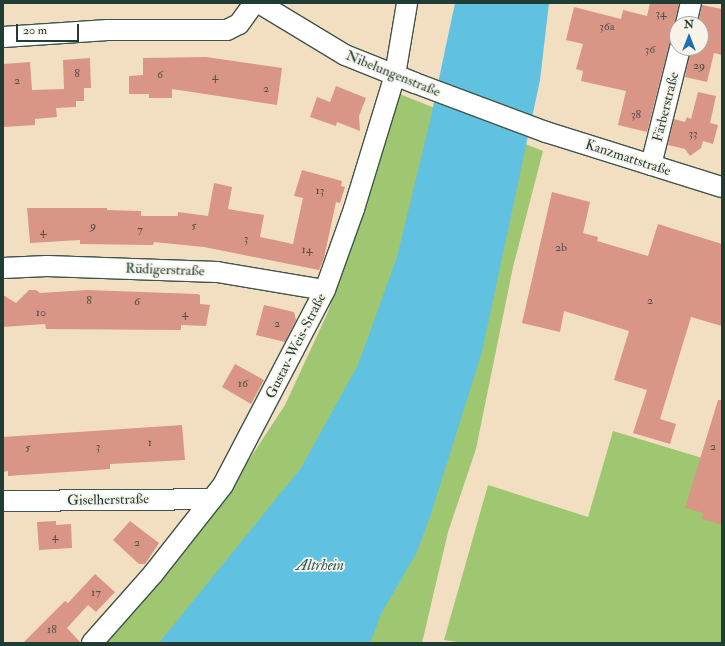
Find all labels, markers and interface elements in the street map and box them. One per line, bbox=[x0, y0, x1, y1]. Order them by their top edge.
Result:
house number: 34 bbox=[655, 7, 667, 21]
scale bar bbox=[18, 16, 81, 42]
north arrow bbox=[669, 16, 709, 56]
text: N bbox=[684, 18, 694, 31]
house number: 36a bbox=[599, 20, 615, 34]
text: 20 m bbox=[23, 23, 47, 38]
house number: 36 bbox=[645, 43, 655, 57]
street label: Nibelungenstraße bbox=[343, 47, 443, 101]
house number: 29 bbox=[693, 59, 705, 73]
house number: 8 bbox=[74, 67, 80, 81]
house number: 6 bbox=[157, 68, 163, 82]
house number: 4 bbox=[212, 70, 218, 84]
street label: Färberstraße bbox=[649, 70, 683, 144]
house number: 2 bbox=[14, 74, 20, 88]
house number: 2 bbox=[263, 82, 269, 96]
house number: 38 bbox=[631, 108, 641, 122]
house number: 33 bbox=[688, 127, 698, 141]
street label: Kanzmattstraße bbox=[583, 136, 673, 180]
house number: 13 bbox=[316, 184, 324, 198]
house number: 9 bbox=[90, 219, 96, 233]
house number: 5 bbox=[191, 219, 197, 233]
house number: 7 bbox=[137, 223, 143, 237]
house number: 4 bbox=[40, 225, 46, 239]
house number: 3 bbox=[244, 232, 248, 246]
house number: 2b bbox=[555, 241, 567, 255]
house number: 14 bbox=[302, 243, 312, 257]
street label: Rüdigerstraße bbox=[125, 260, 205, 280]
street label: Gustav-Weis-Straße bbox=[262, 291, 330, 401]
house number: 8 bbox=[86, 294, 92, 308]
house number: 2 bbox=[647, 294, 653, 308]
house number: 6 bbox=[134, 295, 140, 309]
house number: 10 bbox=[36, 306, 46, 320]
house number: 4 bbox=[182, 307, 188, 321]
house number: 2 bbox=[274, 317, 280, 331]
house number: 16 bbox=[238, 377, 248, 391]
house number: 1 bbox=[148, 436, 152, 450]
house number: 3 bbox=[96, 440, 100, 454]
house number: 2 bbox=[710, 440, 716, 454]
house number: 5 bbox=[25, 441, 31, 455]
street label: Giselherstraße bbox=[67, 491, 149, 509]
house number: 4 bbox=[52, 530, 58, 544]
house number: 2 bbox=[134, 536, 140, 550]
water label: Altrhein bbox=[296, 557, 344, 575]
house number: 17 bbox=[91, 586, 101, 600]
house number: 18 bbox=[47, 623, 57, 637]

